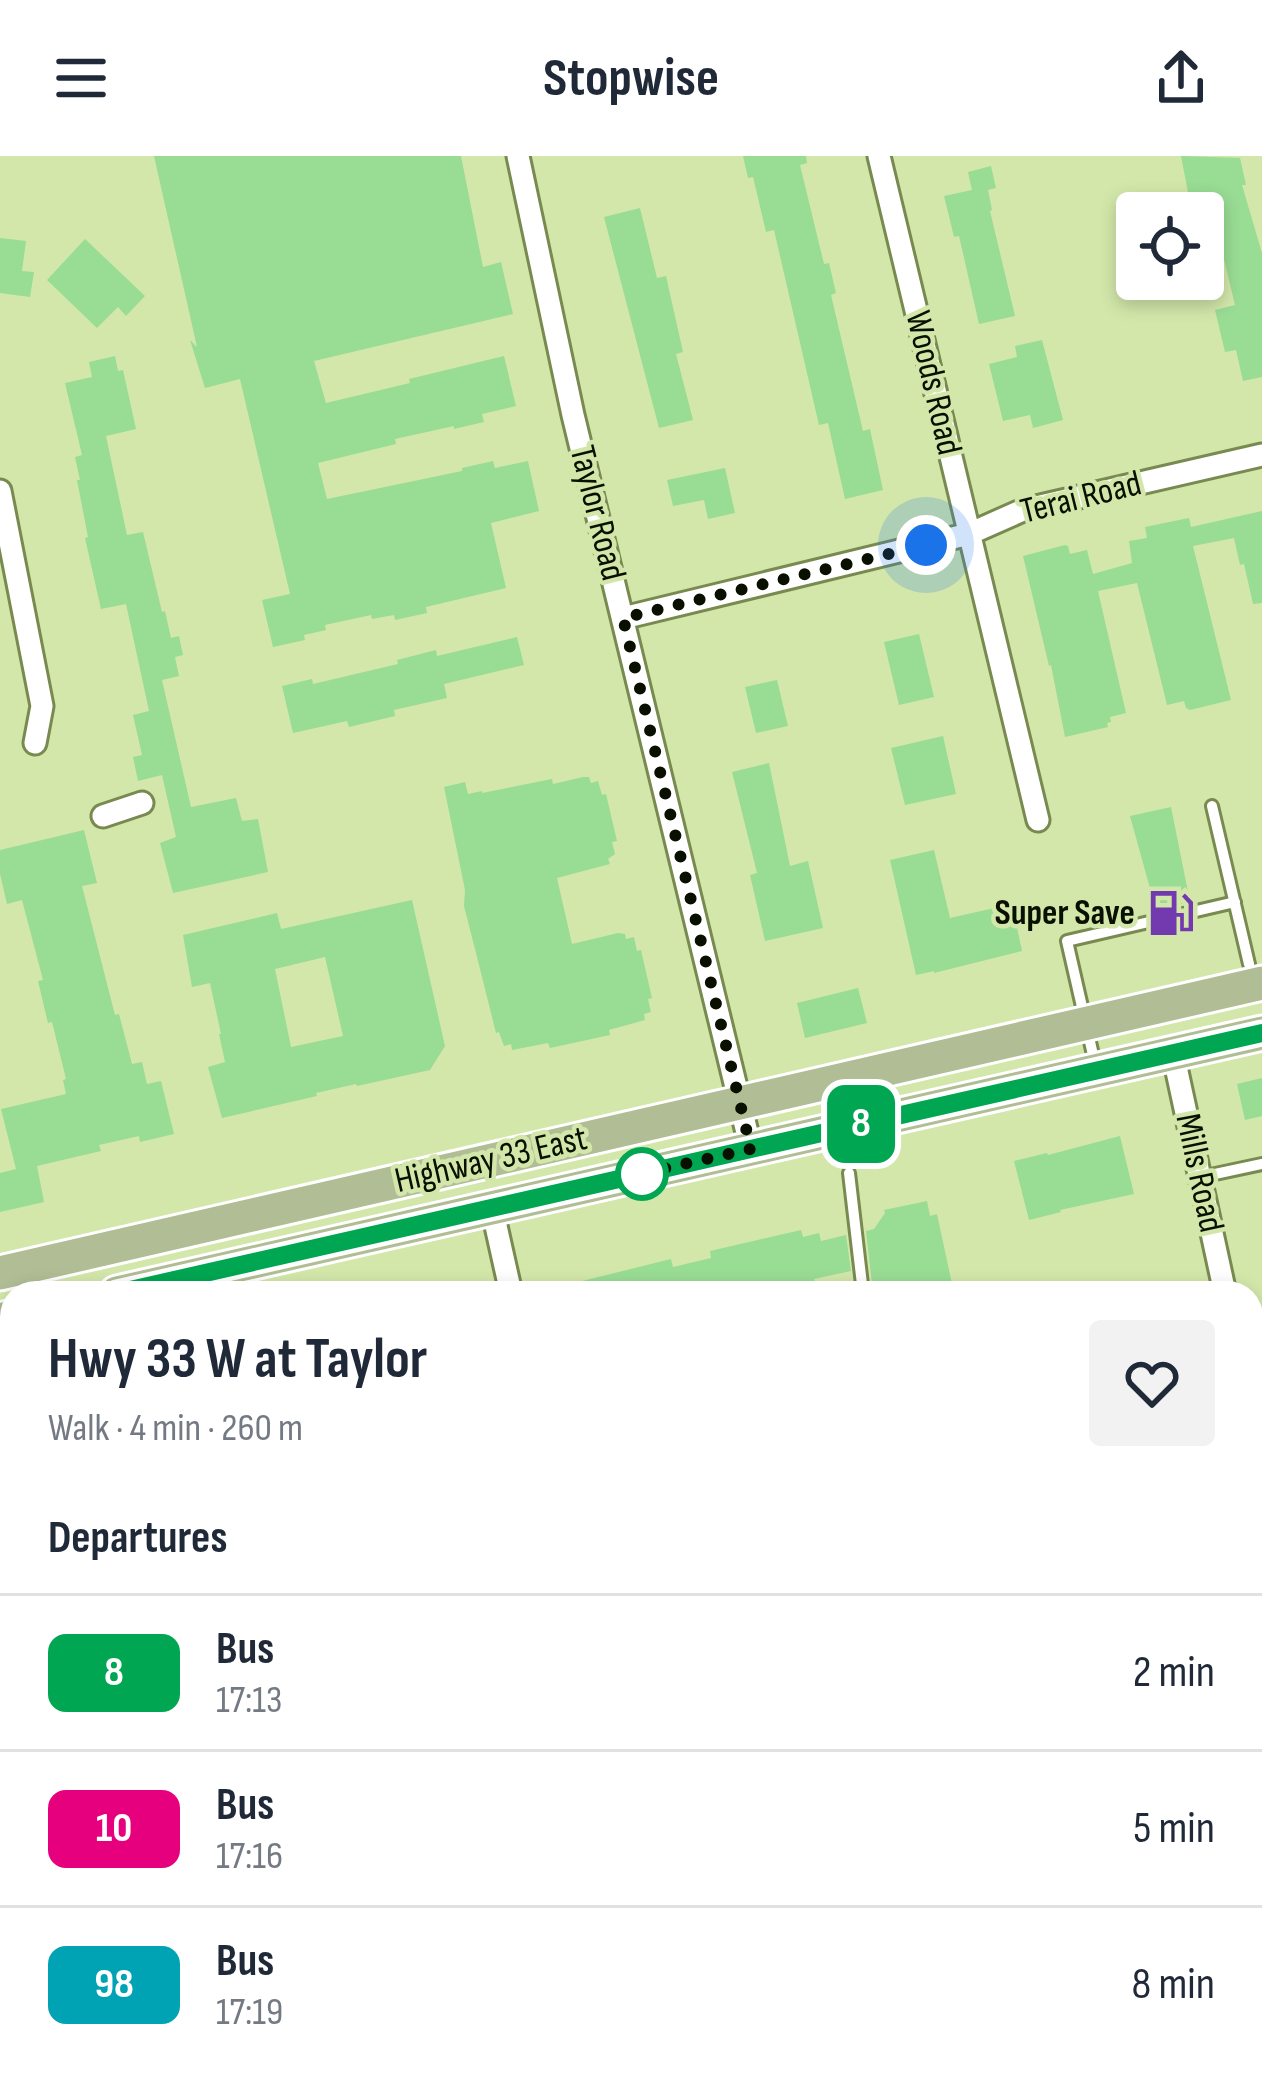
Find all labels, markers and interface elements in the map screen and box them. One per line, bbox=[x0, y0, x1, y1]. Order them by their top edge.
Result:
icon: menu bbox=[48, 45, 114, 111]
icon: share bbox=[1148, 45, 1214, 111]
text: Stopwise bbox=[543, 46, 719, 111]
map controls bbox=[1116, 192, 1224, 300]
button: locate bbox=[1116, 192, 1224, 300]
street label: Woods Road bbox=[896, 307, 970, 459]
street label: Taylor Road bbox=[560, 441, 634, 585]
street label: Terai Road bbox=[1016, 462, 1146, 534]
your location bbox=[896, 515, 956, 575]
fuel station icon: Super Save bbox=[1146, 888, 1196, 938]
place label: Super Save bbox=[994, 892, 1135, 935]
line badge: 8 bbox=[822, 1085, 900, 1163]
text: 8 bbox=[851, 1098, 871, 1149]
street label: Mills Road bbox=[1165, 1110, 1233, 1236]
street label: Highway 33 East bbox=[391, 1117, 591, 1203]
unlabelled marker bbox=[617, 1149, 667, 1199]
button: heart bbox=[1089, 1320, 1215, 1446]
text: Hwy 33 W at Taylor bbox=[48, 1326, 427, 1394]
text: Walk · 4 min · 260 m bbox=[48, 1405, 303, 1452]
text: Departures bbox=[48, 1511, 227, 1566]
text: Bus bbox=[216, 1622, 274, 1677]
text: 2 min bbox=[1133, 1645, 1215, 1700]
text: 8 bbox=[104, 1647, 124, 1698]
text: 17:13 bbox=[216, 1677, 282, 1724]
text: Bus bbox=[216, 1778, 274, 1833]
text: 5 min bbox=[1133, 1801, 1215, 1856]
text: 10 bbox=[96, 1803, 132, 1854]
text: 17:16 bbox=[216, 1833, 283, 1880]
text: Bus bbox=[216, 1934, 274, 1989]
text: 8 min bbox=[1132, 1957, 1215, 2012]
text: 98 bbox=[94, 1959, 134, 2010]
text: 17:19 bbox=[216, 1989, 283, 2036]

